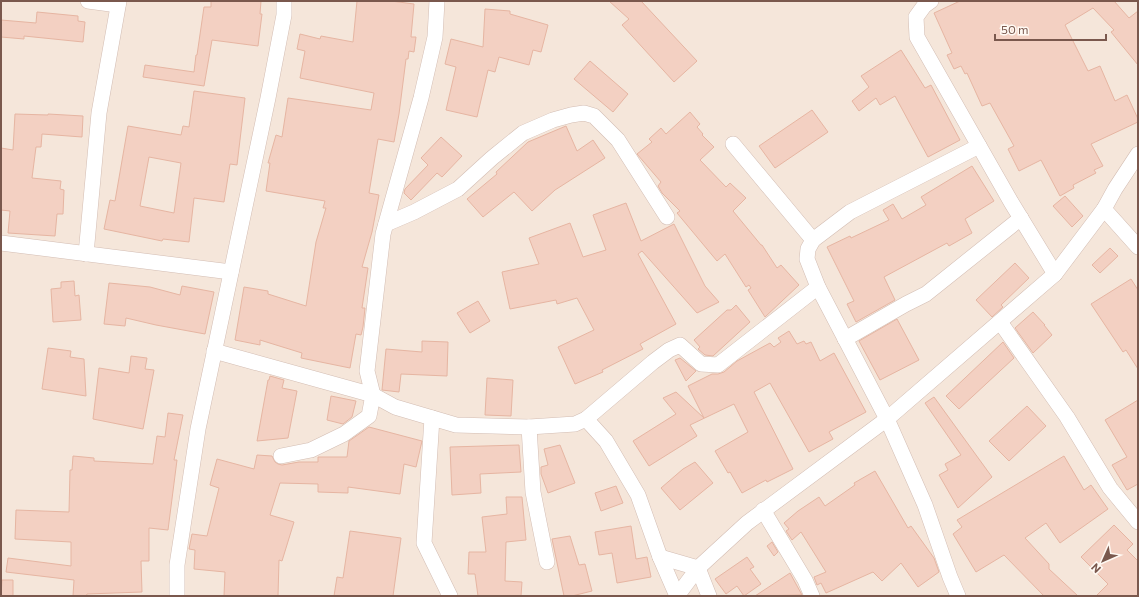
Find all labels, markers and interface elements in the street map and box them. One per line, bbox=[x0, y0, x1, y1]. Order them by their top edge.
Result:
scale bar bbox=[995, 16, 1106, 42]
text: 50 m bbox=[1001, 22, 1029, 36]
north arrow bbox=[1083, 541, 1123, 581]
text: N bbox=[1088, 561, 1103, 576]

